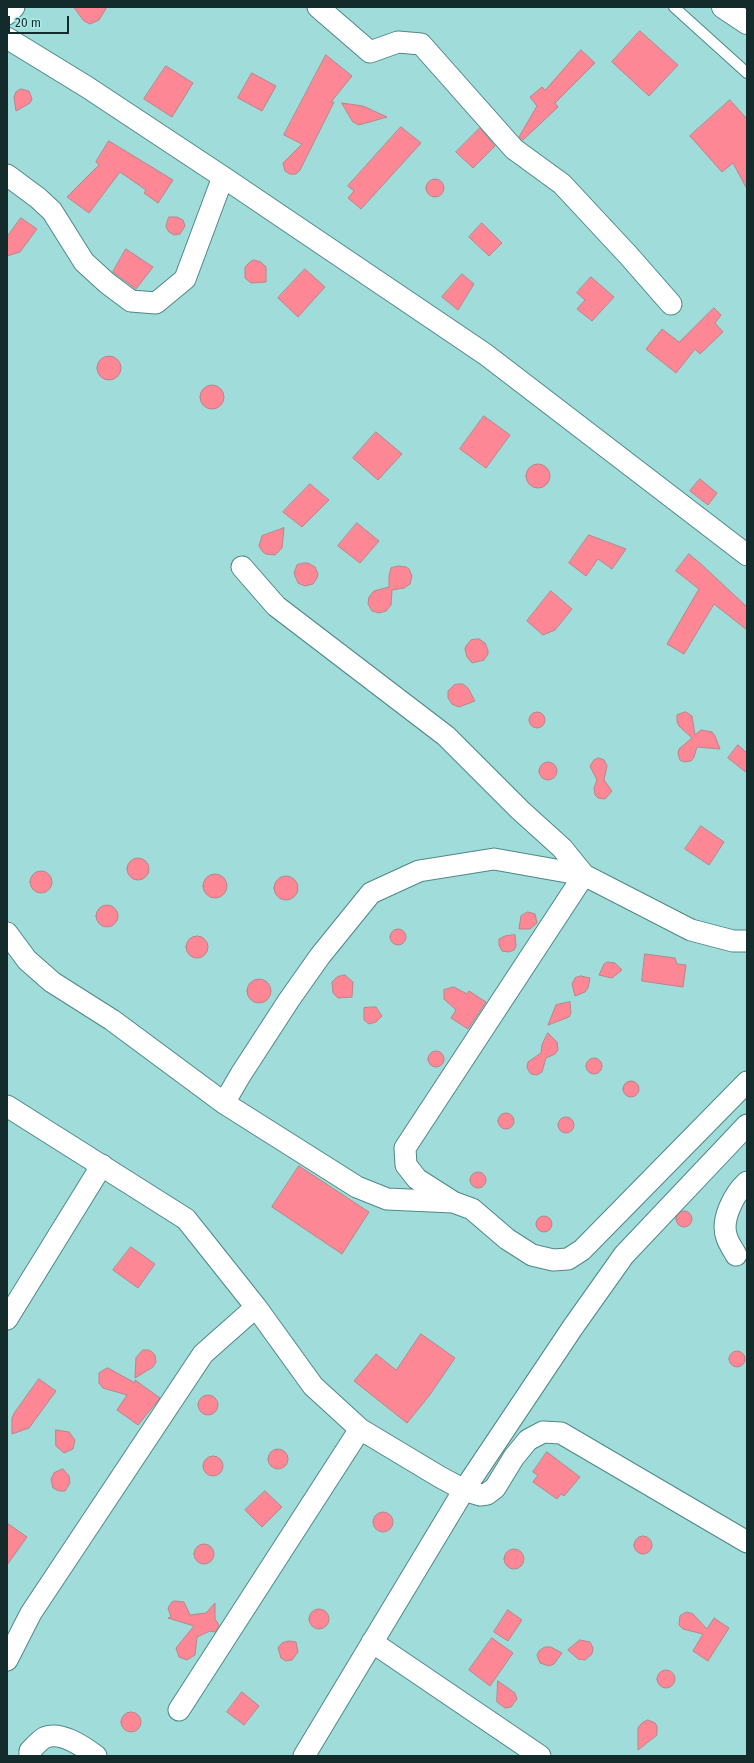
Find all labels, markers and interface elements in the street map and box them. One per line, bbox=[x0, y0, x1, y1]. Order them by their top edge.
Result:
scale bar bbox=[10, 8, 71, 34]
text: 20 m bbox=[15, 16, 41, 30]

